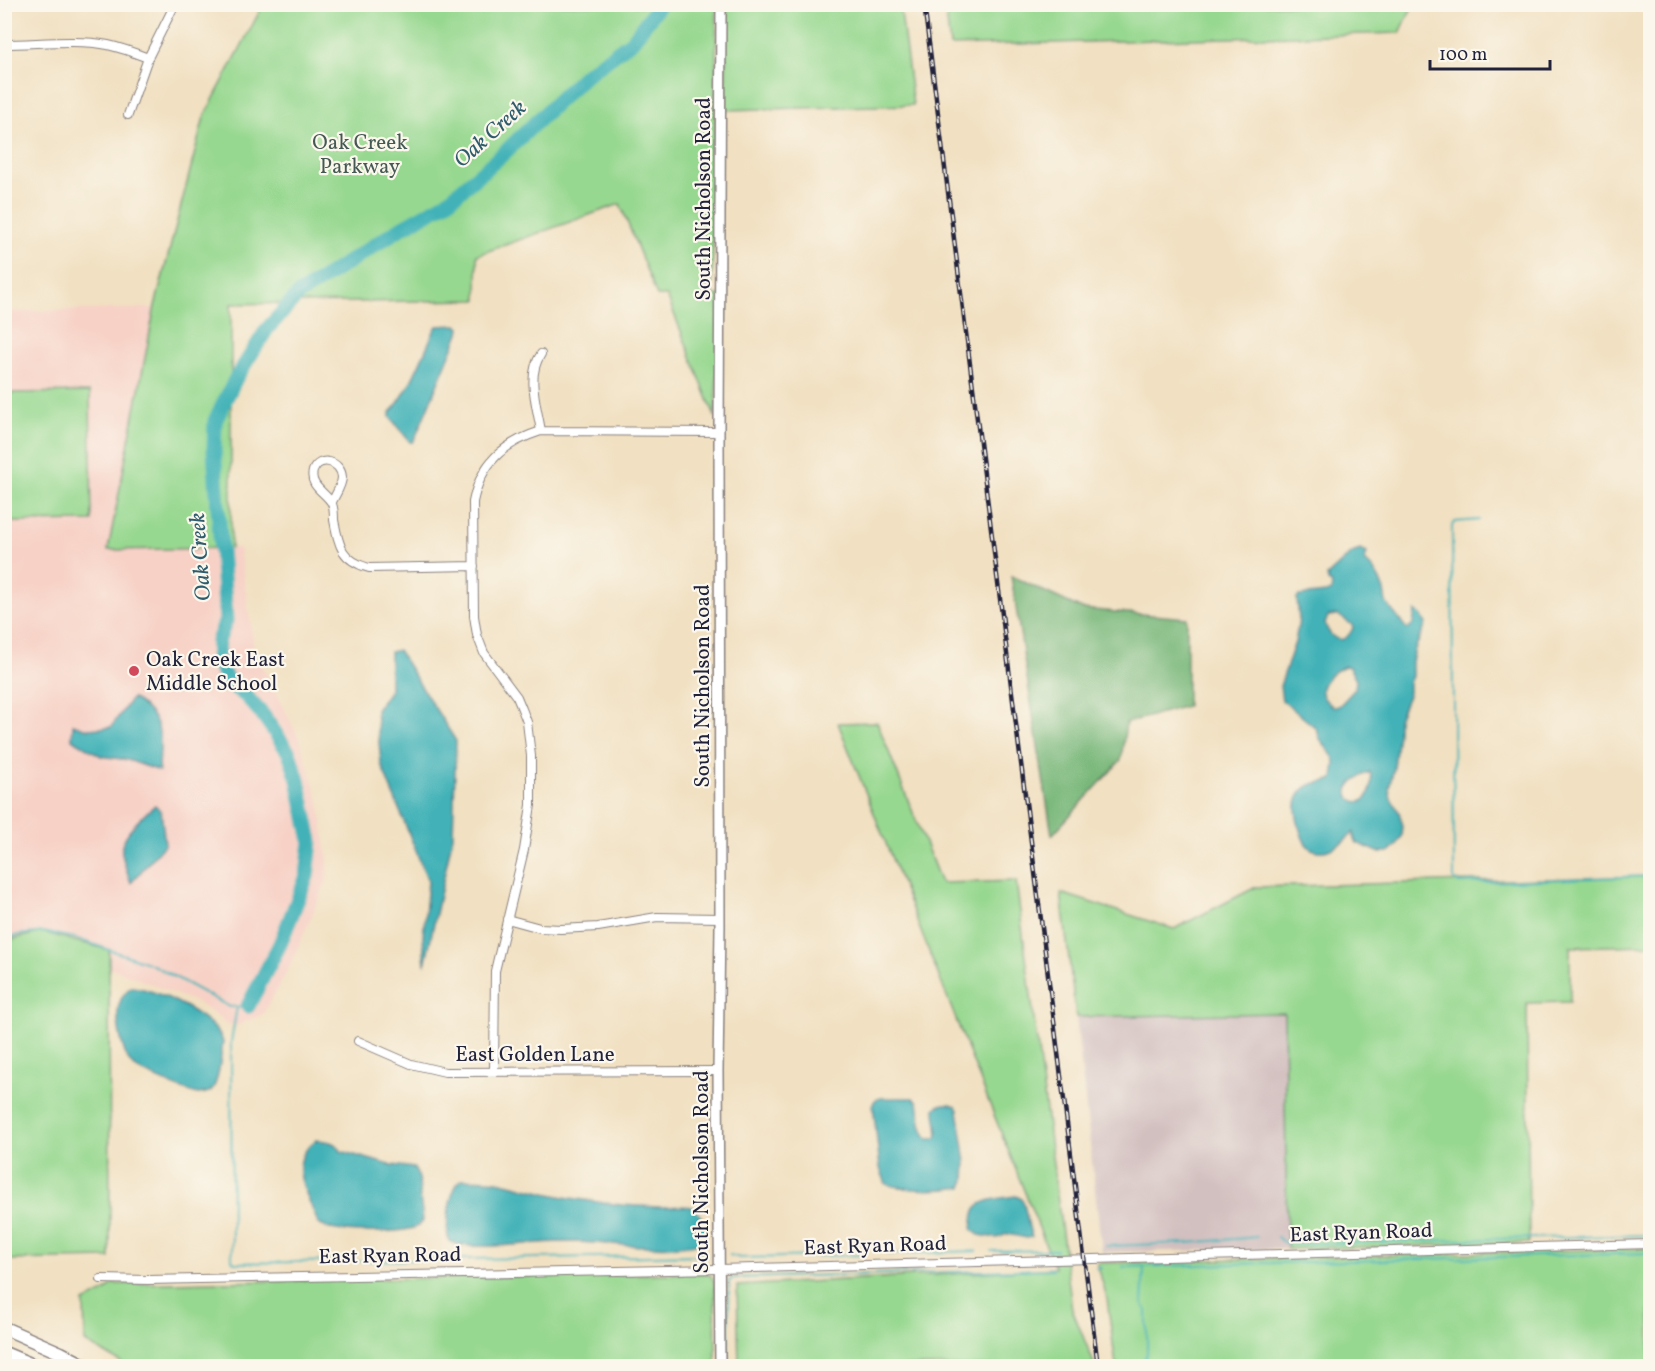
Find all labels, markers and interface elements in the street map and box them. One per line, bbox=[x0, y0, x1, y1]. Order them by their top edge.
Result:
scale bar bbox=[1430, 33, 1550, 71]
text: 100 m bbox=[1439, 43, 1488, 68]
water label: Oak Creek bbox=[447, 94, 534, 176]
street label: South Nicholson Road bbox=[690, 97, 719, 301]
park label: Oak Creek Parkway bbox=[312, 129, 408, 182]
water label: Oak Creek bbox=[183, 512, 220, 602]
street label: South Nicholson Road bbox=[689, 584, 718, 788]
place label: Oak Creek East Middle School bbox=[146, 646, 285, 699]
marker: Oak Creek East Middle School bbox=[127, 664, 141, 678]
street label: East Golden Lane bbox=[455, 1041, 615, 1070]
street label: South Nicholson Road bbox=[688, 1070, 717, 1274]
street label: East Ryan Road bbox=[1289, 1217, 1433, 1250]
street label: East Ryan Road bbox=[803, 1230, 947, 1263]
street label: East Ryan Road bbox=[318, 1241, 462, 1272]

